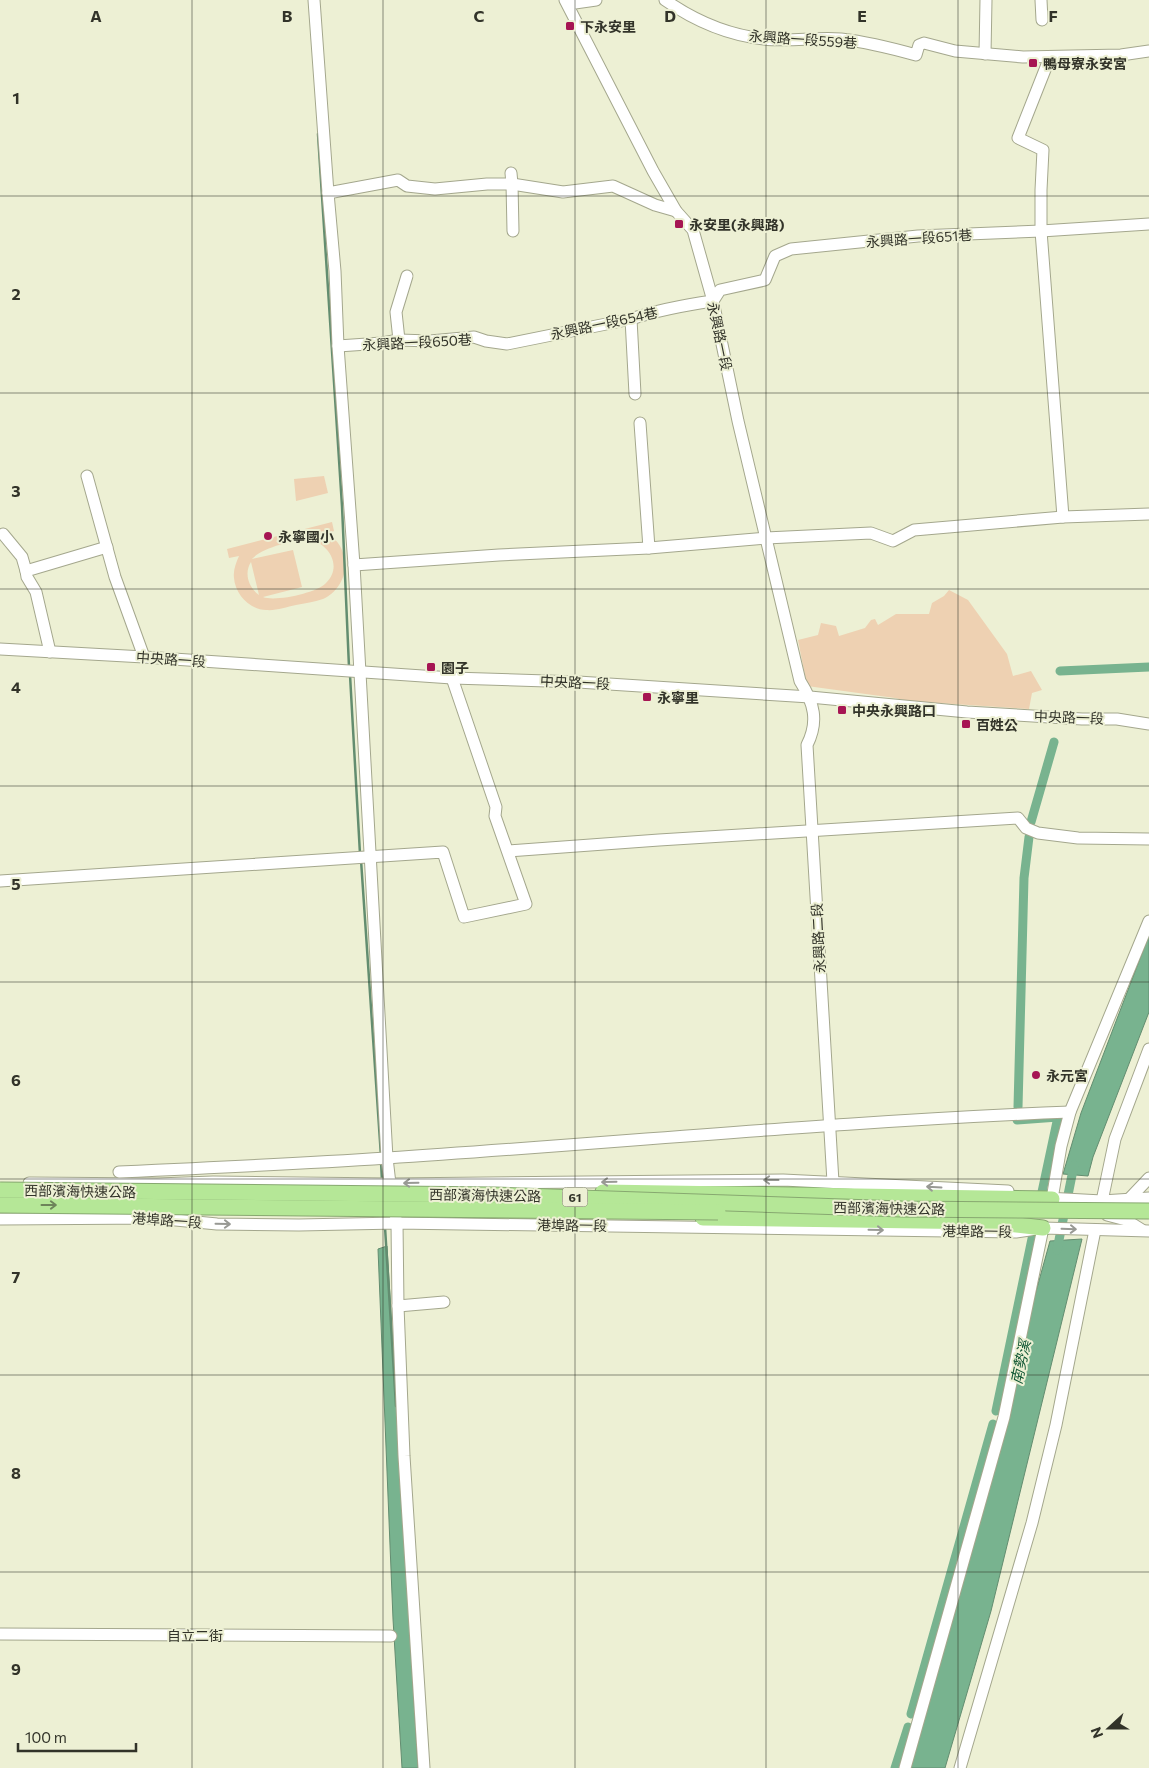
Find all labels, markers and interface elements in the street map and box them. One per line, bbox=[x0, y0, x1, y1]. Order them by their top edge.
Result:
text: A bbox=[90, 6, 102, 25]
text: B bbox=[282, 6, 293, 25]
text: C bbox=[474, 6, 485, 25]
text: D bbox=[664, 6, 676, 25]
text: E bbox=[857, 6, 867, 25]
text: F bbox=[1048, 6, 1058, 25]
place label: 下永安里 bbox=[580, 18, 636, 35]
marker: 下永安里 bbox=[564, 20, 576, 32]
street label: 永興路一段559巷 bbox=[748, 27, 858, 51]
place label: 鴨母寮永安宮 bbox=[1043, 55, 1127, 72]
marker: 鴨母寮永安宮 bbox=[1027, 57, 1039, 69]
text: 1 bbox=[12, 88, 20, 107]
place label: 永安里(永興路) bbox=[689, 216, 785, 233]
marker: 永安里(永興路) bbox=[673, 218, 685, 230]
street label: 永興路一段651巷 bbox=[865, 226, 973, 250]
text: 2 bbox=[11, 284, 21, 303]
street label: 永興路一段 bbox=[704, 300, 736, 372]
street label: 永興路一段654巷 bbox=[549, 303, 659, 343]
street label: 永興路一段650巷 bbox=[362, 331, 472, 353]
text: 3 bbox=[11, 481, 21, 500]
place label: 永寧國小 bbox=[278, 528, 334, 545]
marker: 永寧國小 bbox=[262, 530, 274, 542]
street label: 中央路一段 bbox=[135, 648, 207, 670]
place label: 園子 bbox=[441, 659, 469, 676]
marker: 園子 bbox=[425, 661, 437, 673]
street label: 中央路一段 bbox=[540, 672, 610, 692]
text: 4 bbox=[11, 677, 21, 696]
place label: 永寧里 bbox=[657, 689, 699, 706]
marker: 永寧里 bbox=[641, 691, 653, 703]
place label: 中央永興路口 bbox=[852, 702, 936, 719]
marker: 中央永興路口 bbox=[836, 704, 848, 716]
street label: 中央路一段 bbox=[1034, 707, 1104, 727]
place label: 百姓公 bbox=[976, 716, 1018, 733]
marker: 百姓公 bbox=[960, 718, 972, 730]
text: 5 bbox=[11, 874, 21, 893]
street label: 永興路二段 bbox=[808, 903, 828, 973]
place label: 永元宮 bbox=[1046, 1067, 1088, 1084]
marker: 永元宮 bbox=[1030, 1069, 1042, 1081]
text: 6 bbox=[11, 1070, 21, 1089]
one-way arrow bbox=[764, 1175, 780, 1185]
one-way arrow bbox=[601, 1177, 618, 1187]
one-way arrow bbox=[404, 1178, 420, 1188]
street label: 西部濱海快速公路 bbox=[24, 1182, 136, 1200]
one-way arrow bbox=[926, 1183, 942, 1192]
street label: 西部濱海快速公路 bbox=[429, 1186, 541, 1204]
road number: 61 bbox=[562, 1188, 588, 1206]
street label: 西部濱海快速公路 bbox=[833, 1199, 945, 1217]
one-way arrow bbox=[40, 1200, 56, 1210]
street label: 港埠路一段 bbox=[131, 1209, 203, 1231]
street label: 港埠路一段 bbox=[537, 1216, 607, 1234]
one-way arrow bbox=[215, 1219, 231, 1229]
street label: 港埠路一段 bbox=[942, 1222, 1012, 1240]
one-way arrow bbox=[868, 1225, 884, 1235]
one-way arrow bbox=[1061, 1225, 1077, 1234]
text: 7 bbox=[12, 1267, 21, 1286]
water label: 南勢溪 bbox=[1007, 1336, 1034, 1386]
text: 8 bbox=[11, 1463, 21, 1482]
street label: 自立二街 bbox=[167, 1627, 223, 1644]
text: 9 bbox=[11, 1659, 21, 1678]
north arrow bbox=[1084, 1703, 1134, 1753]
scale bar bbox=[18, 1720, 135, 1752]
text: N bbox=[1087, 1725, 1106, 1741]
text: 100 m bbox=[25, 1728, 67, 1746]

